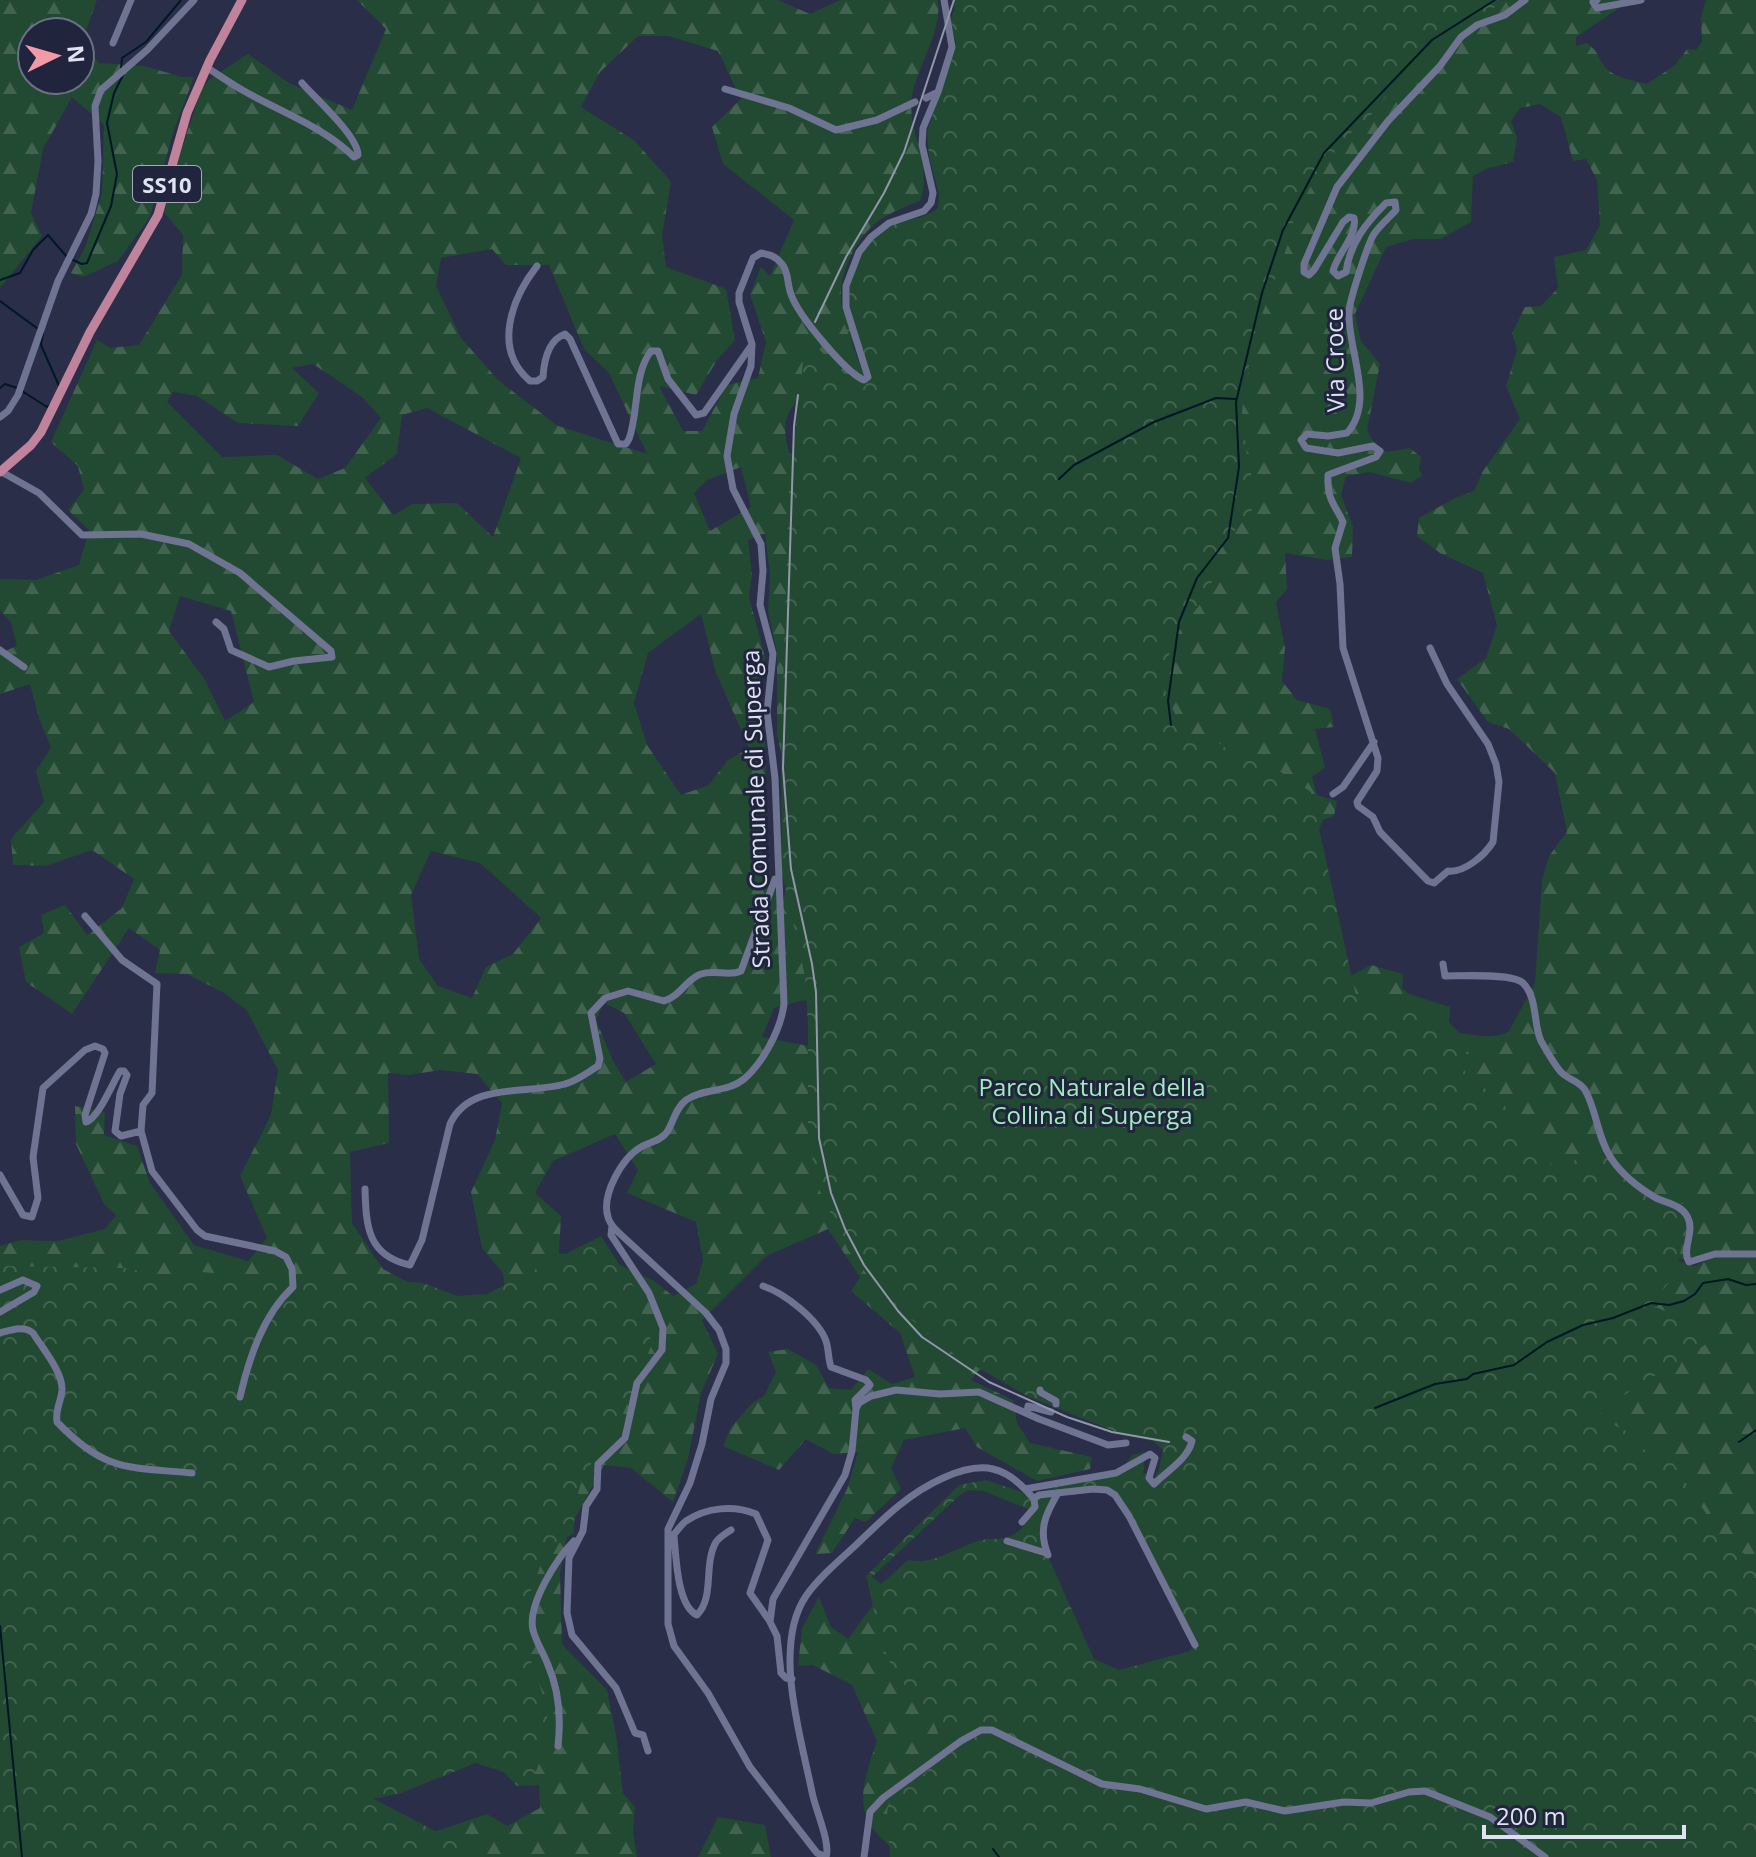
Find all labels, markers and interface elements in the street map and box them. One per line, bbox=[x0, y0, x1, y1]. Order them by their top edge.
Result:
north arrow bbox=[16, 16, 96, 96]
text: N bbox=[61, 44, 93, 64]
road number: SS10 bbox=[133, 166, 201, 202]
street label: Via Croce bbox=[1317, 308, 1351, 412]
street label: Strada Comunale di Superga bbox=[733, 649, 777, 969]
park label: Parco Naturale della Collina di Superga bbox=[979, 1070, 1205, 1131]
scale bar bbox=[1484, 1789, 1684, 1839]
text: 200 m bbox=[1496, 1799, 1566, 1832]

